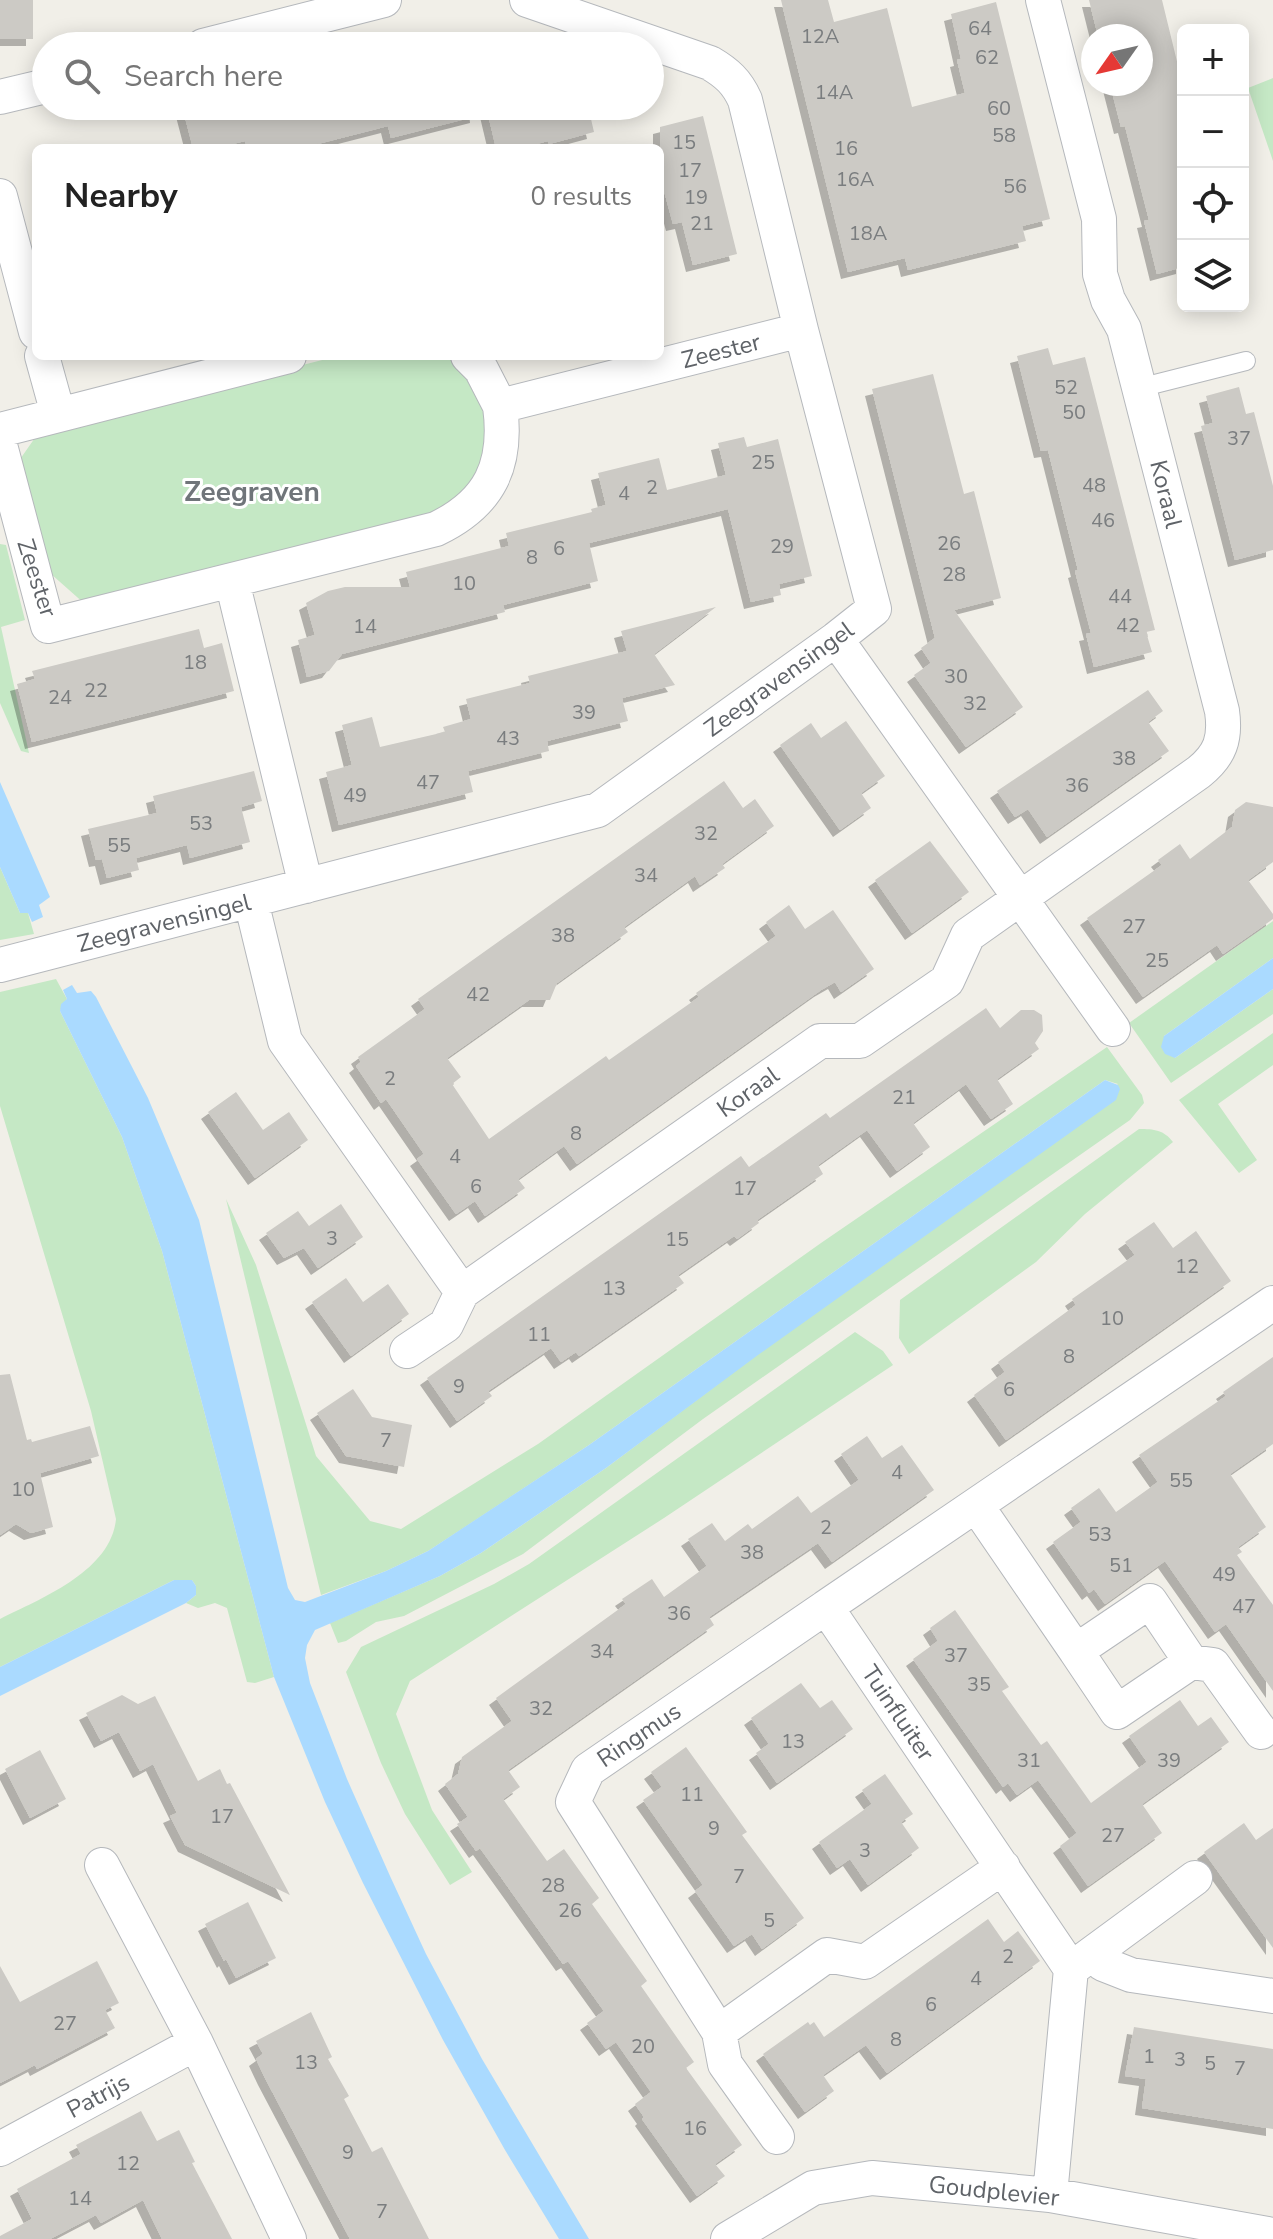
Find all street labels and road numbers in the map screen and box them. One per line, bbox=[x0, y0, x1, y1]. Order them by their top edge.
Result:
street label: Zeester bbox=[678, 326, 764, 376]
street label: Koraal bbox=[1142, 457, 1190, 531]
street label: Zeester bbox=[9, 535, 65, 622]
street label: Zeegravensingel bbox=[698, 614, 860, 744]
street label: Zeegravensingel bbox=[74, 886, 254, 960]
street label: Koraal bbox=[711, 1059, 785, 1125]
street label: Tuinfluiter bbox=[854, 1659, 942, 1768]
street label: Ringmus bbox=[591, 1695, 687, 1775]
street label: Patrijs bbox=[61, 2066, 135, 2126]
street label: Goudplevier bbox=[927, 2168, 1061, 2214]

